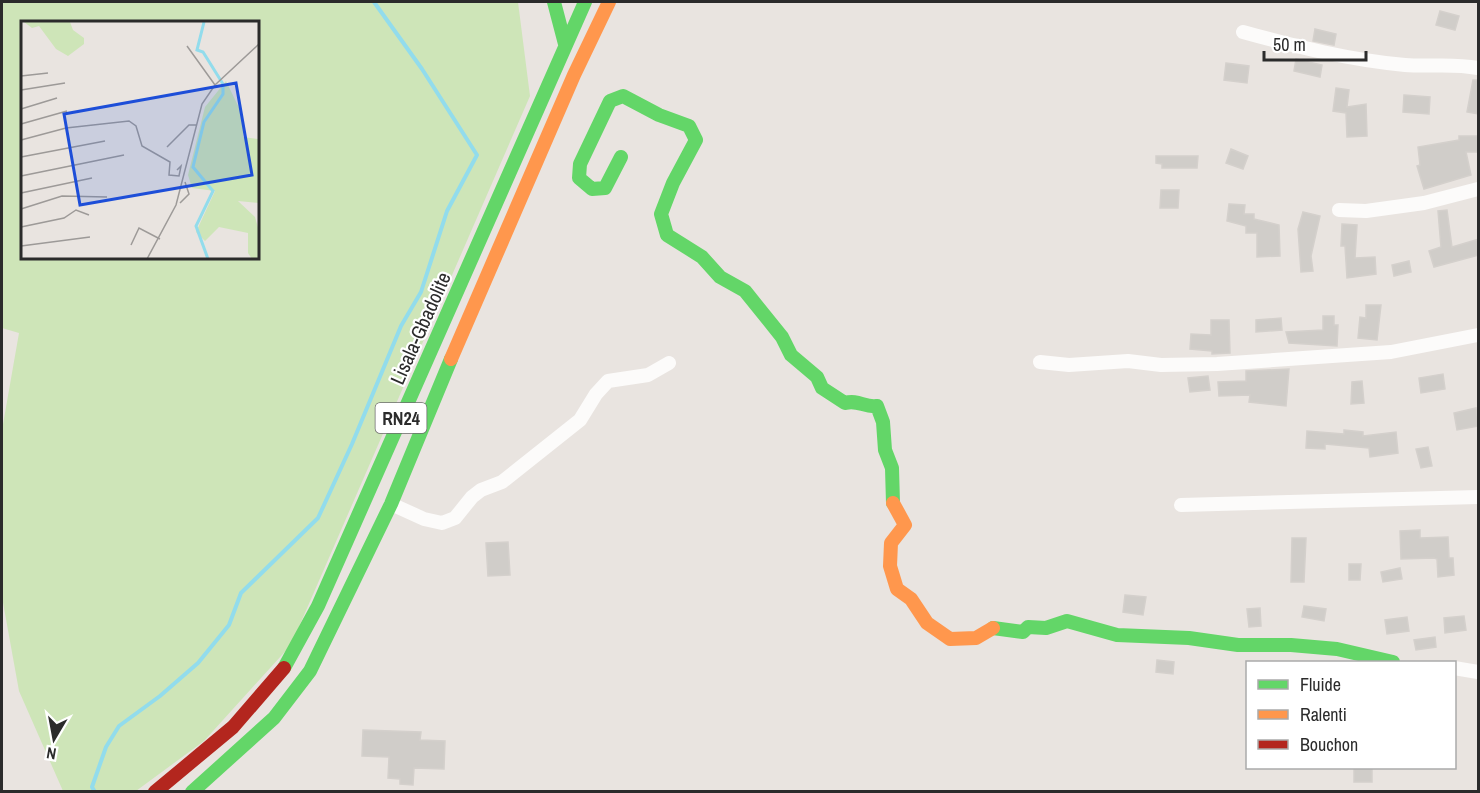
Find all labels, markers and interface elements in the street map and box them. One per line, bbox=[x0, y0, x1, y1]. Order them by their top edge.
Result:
inset map bbox=[21, 21, 260, 260]
scale bar bbox=[1264, 24, 1366, 62]
text: 50 m bbox=[1273, 32, 1306, 57]
street label: Lisala-Gbadolite bbox=[383, 268, 457, 388]
road number: RN24 bbox=[376, 403, 426, 433]
legend bbox=[1246, 661, 1456, 769]
text: Fluide bbox=[1300, 672, 1341, 697]
text: Ralenti bbox=[1300, 702, 1347, 727]
north arrow bbox=[24, 709, 84, 769]
text: Bouchon bbox=[1300, 732, 1358, 757]
text: N bbox=[45, 742, 58, 765]

